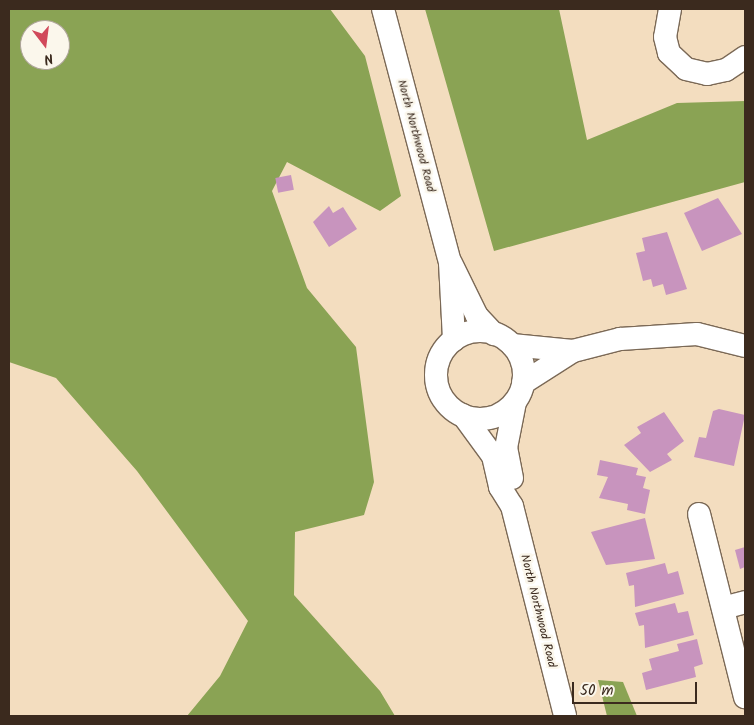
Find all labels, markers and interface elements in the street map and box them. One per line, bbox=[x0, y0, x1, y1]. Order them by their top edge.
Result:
north arrow bbox=[20, 20, 70, 70]
text: N bbox=[42, 47, 56, 70]
street label: North Northwood Road bbox=[394, 78, 438, 194]
street label: North Northwood Road bbox=[517, 553, 559, 669]
scale bar bbox=[574, 672, 699, 704]
text: 50 m bbox=[580, 679, 614, 703]

